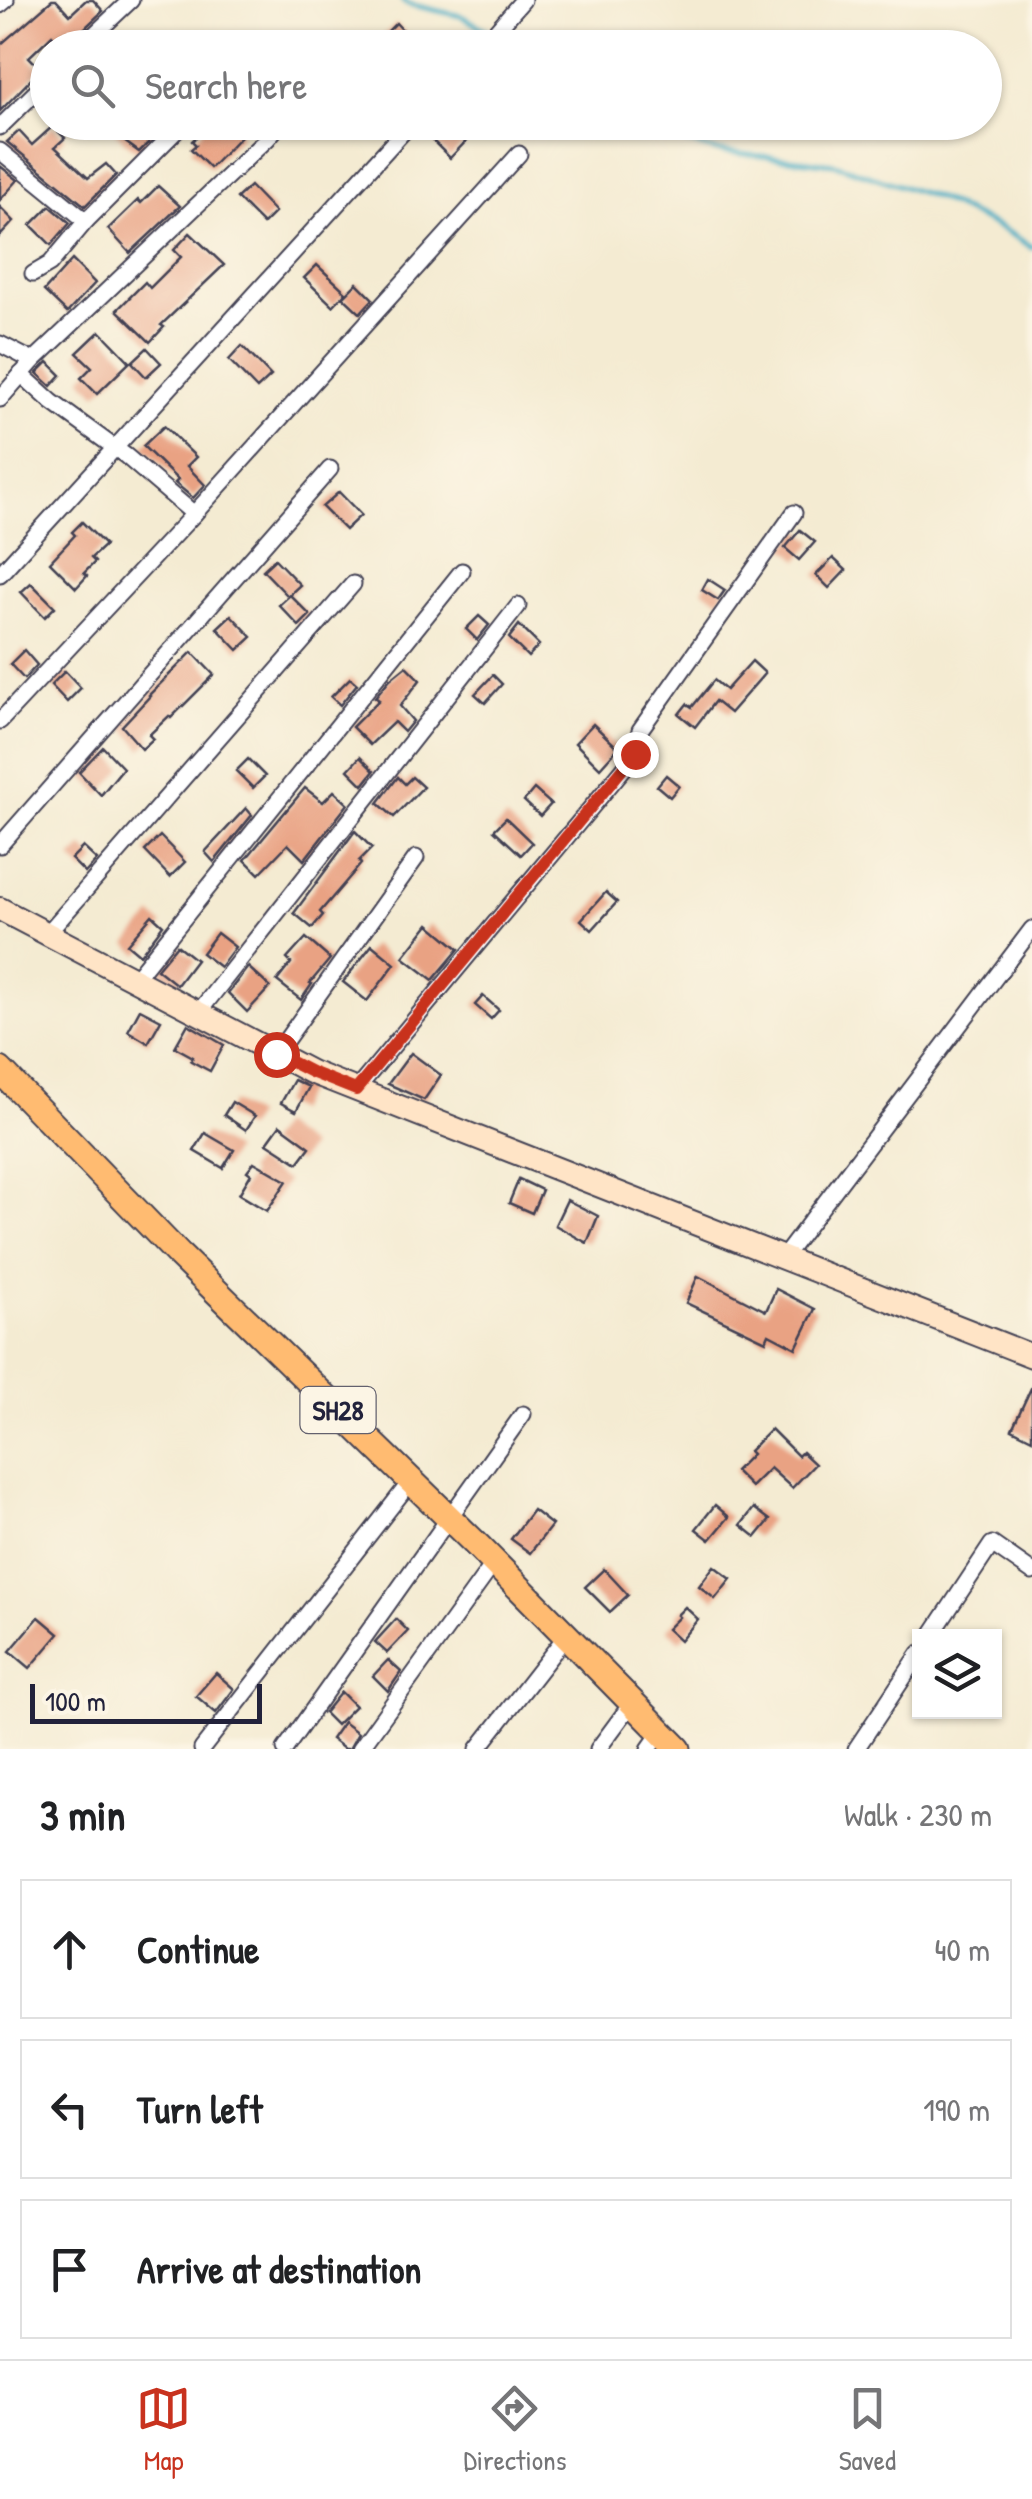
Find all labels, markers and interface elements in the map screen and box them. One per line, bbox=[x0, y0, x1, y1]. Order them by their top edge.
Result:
search box bbox=[30, 30, 1002, 140]
icon: search bbox=[65, 58, 120, 113]
text: Search here bbox=[145, 59, 307, 111]
route end bbox=[613, 732, 659, 778]
route start bbox=[254, 1032, 300, 1078]
road number: SH28 bbox=[300, 1387, 376, 1433]
map controls bbox=[912, 1629, 1002, 1719]
button: layers bbox=[912, 1629, 1002, 1719]
scale bar bbox=[30, 1679, 262, 1724]
text: 100 m bbox=[45, 1682, 106, 1720]
text: 3 min bbox=[40, 1786, 125, 1843]
text: Walk · 230 m bbox=[844, 1793, 992, 1836]
icon: ahead bbox=[42, 1922, 97, 1977]
text: Continue bbox=[137, 1923, 259, 1975]
text: 40 m bbox=[935, 1928, 990, 1971]
icon: left bbox=[42, 2082, 97, 2137]
text: Turn left bbox=[137, 2083, 262, 2135]
text: 190 m bbox=[923, 2088, 990, 2131]
icon: arrive bbox=[42, 2242, 97, 2297]
text: Arrive at destination bbox=[137, 2243, 421, 2295]
tab: Map bbox=[136, 2381, 191, 2479]
tab: Directions bbox=[463, 2381, 566, 2479]
tab: Saved bbox=[839, 2381, 896, 2479]

